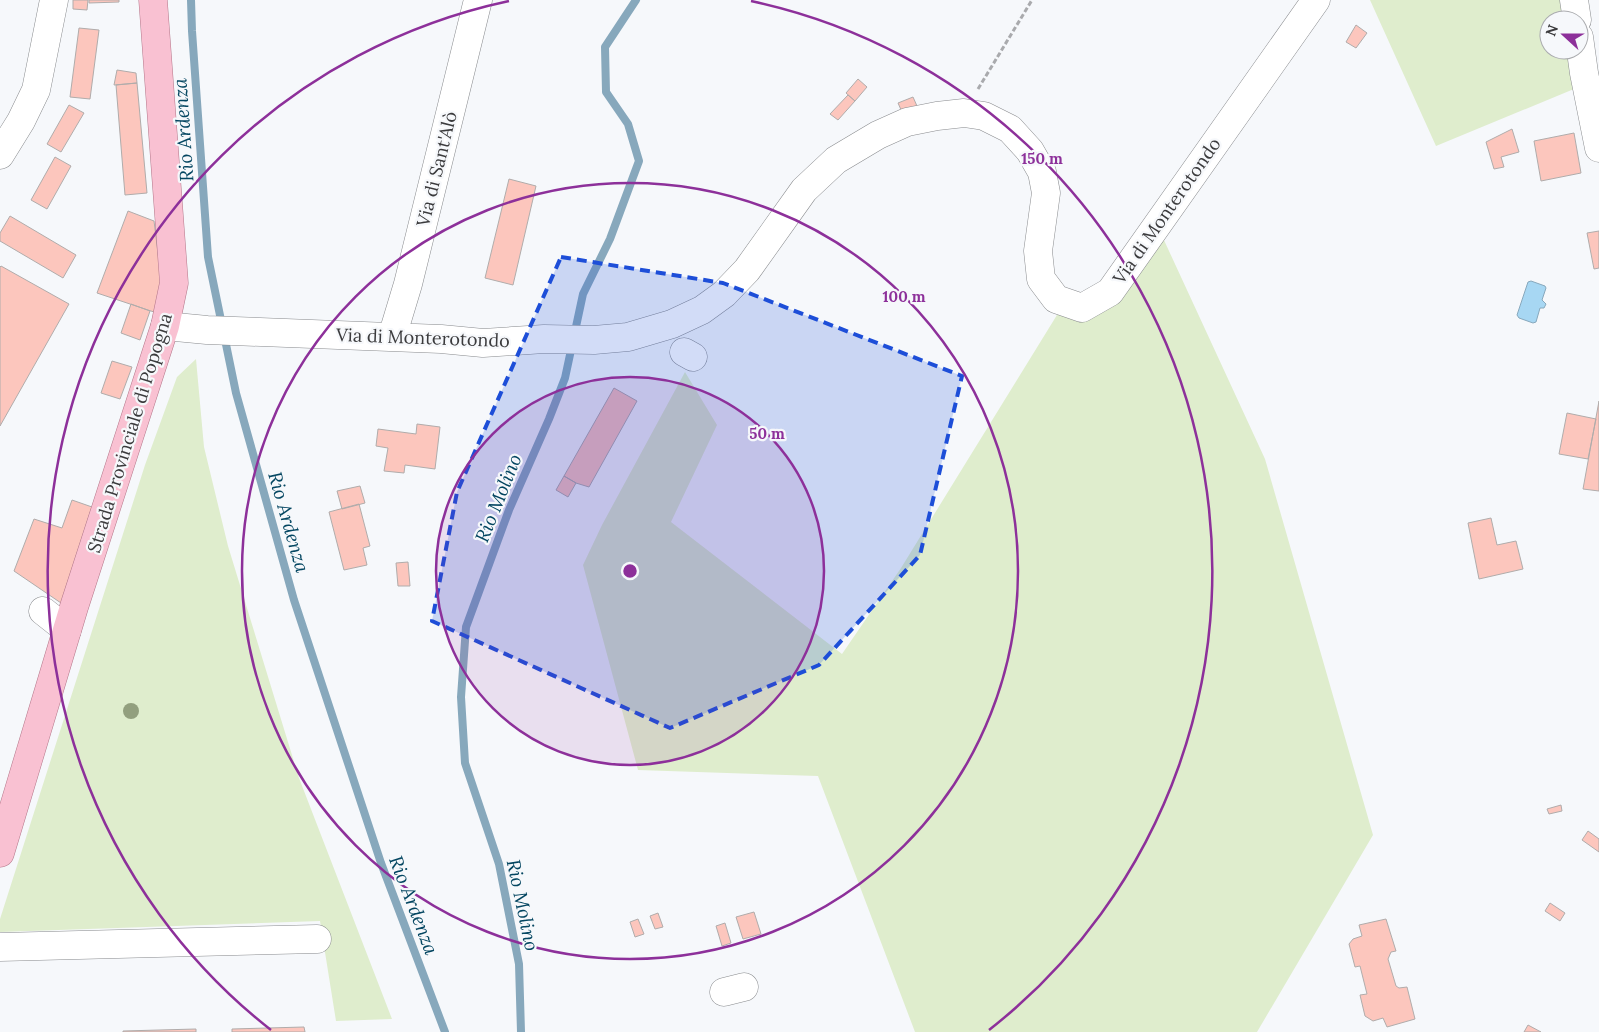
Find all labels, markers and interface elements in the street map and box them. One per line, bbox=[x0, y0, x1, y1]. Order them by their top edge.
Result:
north arrow bbox=[1539, 10, 1589, 60]
text: N bbox=[1542, 22, 1562, 39]
water label: Rio Ardenza bbox=[167, 77, 199, 183]
street label: Via di Sant'Alò bbox=[411, 109, 462, 230]
street label: Via di Monterotondo bbox=[1107, 133, 1226, 289]
text: 150 m bbox=[1021, 149, 1063, 168]
text: 100 m bbox=[883, 287, 926, 306]
street label: Strada Provinciale di Popogna bbox=[82, 310, 177, 556]
street label: Via di Monterotondo bbox=[335, 323, 510, 352]
text: 50 m bbox=[749, 424, 785, 443]
water label: Rio Molino bbox=[469, 450, 527, 546]
water label: Rio Ardenza bbox=[263, 469, 315, 576]
centre of rings bbox=[621, 562, 639, 580]
water label: Rio Ardenza bbox=[384, 852, 444, 958]
water label: Rio Molino bbox=[502, 857, 544, 953]

